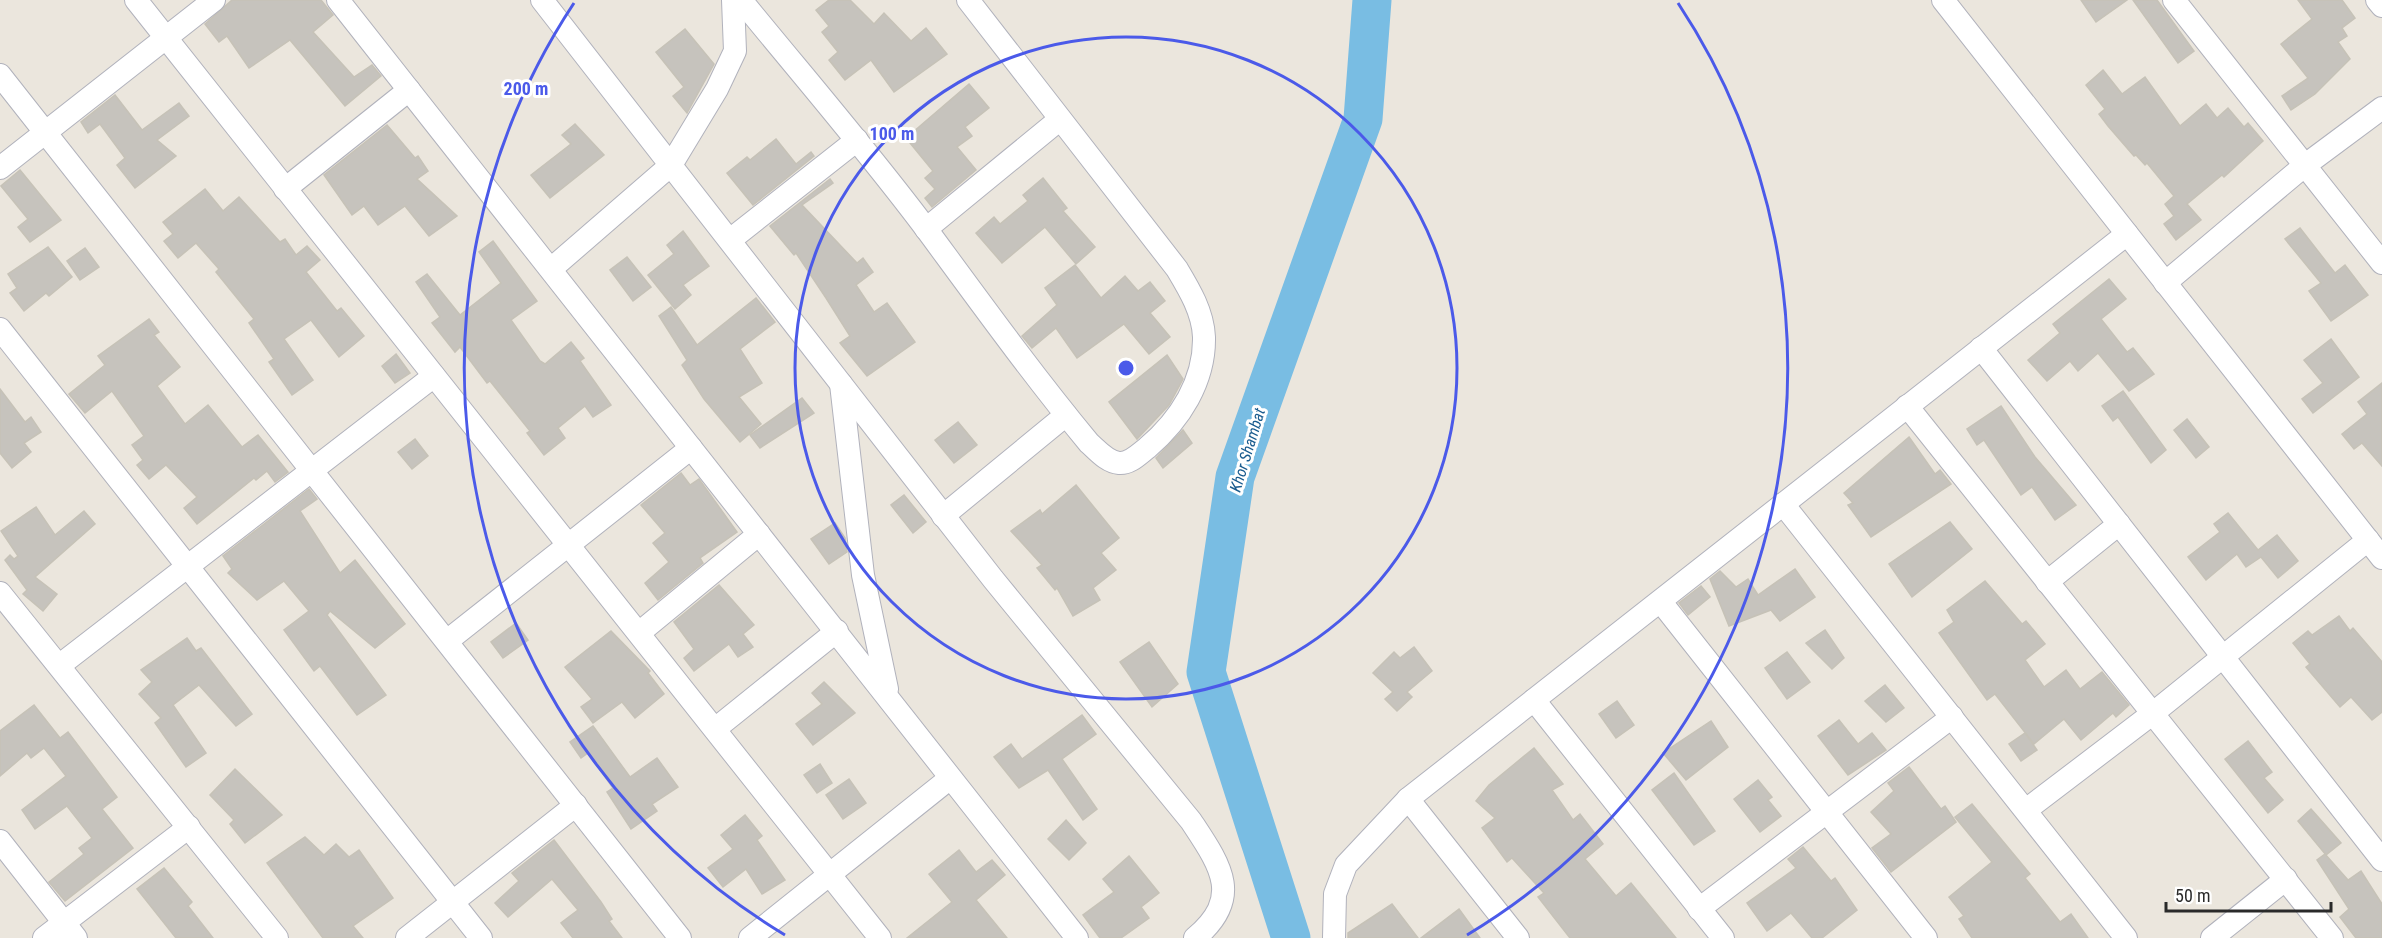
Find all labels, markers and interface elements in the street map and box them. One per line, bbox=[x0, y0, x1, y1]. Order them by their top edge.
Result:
text: 200 m bbox=[504, 78, 548, 99]
text: 100 m bbox=[870, 123, 914, 144]
centre of rings bbox=[1116, 358, 1136, 378]
water label: Khor Shambat bbox=[1226, 406, 1269, 494]
scale bar bbox=[2166, 875, 2331, 913]
text: 50 m bbox=[2175, 885, 2210, 906]

